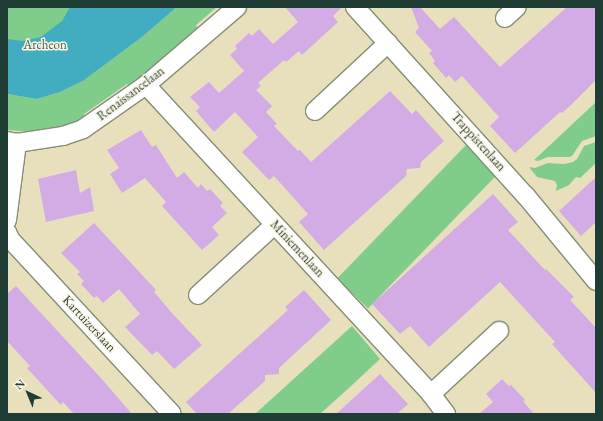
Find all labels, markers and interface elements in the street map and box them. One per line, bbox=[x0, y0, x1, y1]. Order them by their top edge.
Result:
park label: Archeon bbox=[23, 37, 67, 53]
street label: Renaissancelaan bbox=[94, 64, 168, 124]
street label: Trappistenlaan bbox=[447, 109, 509, 175]
street label: Miniemenlaan bbox=[267, 217, 327, 281]
street label: Kartuizerslaan bbox=[59, 293, 119, 355]
north arrow bbox=[8, 373, 48, 413]
text: N bbox=[12, 376, 28, 392]

